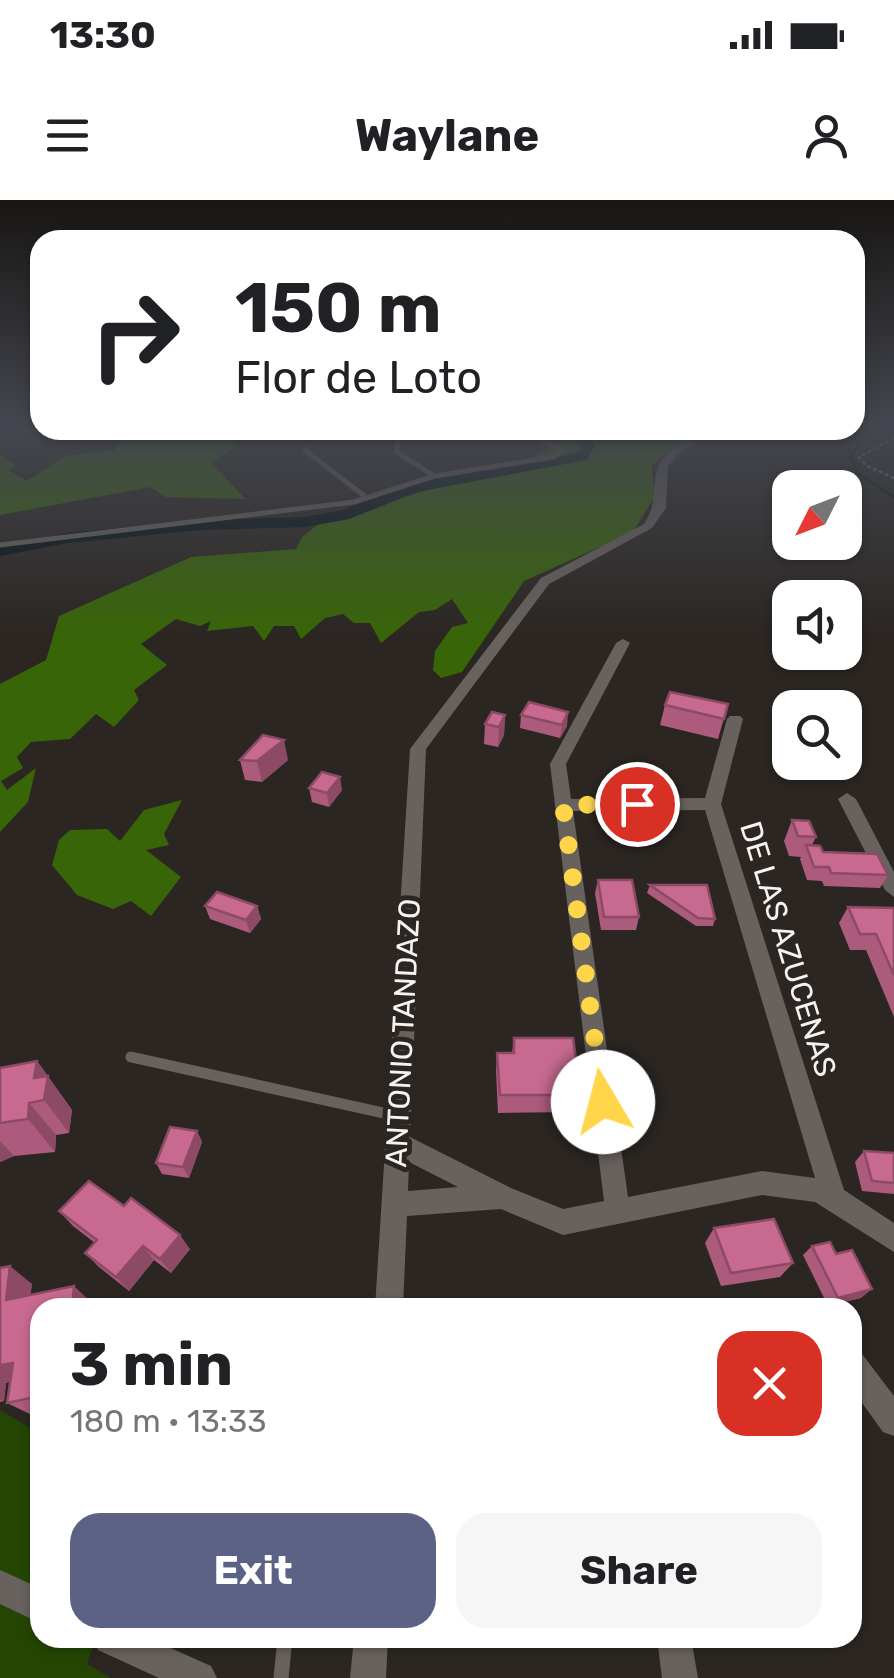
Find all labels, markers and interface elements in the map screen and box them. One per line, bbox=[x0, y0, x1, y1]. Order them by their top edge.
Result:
text: 13:30 bbox=[50, 12, 156, 58]
icon: menu bbox=[40, 108, 95, 163]
icon: person bbox=[799, 108, 854, 163]
text: Waylane bbox=[355, 109, 539, 162]
text: 150 m bbox=[235, 267, 442, 350]
icon: right bbox=[70, 270, 200, 400]
text: Flor de Loto bbox=[235, 351, 482, 404]
north arrow bbox=[772, 470, 862, 560]
map controls bbox=[772, 470, 862, 780]
button: sound bbox=[772, 580, 862, 670]
button: search bbox=[772, 690, 862, 780]
pin bbox=[595, 762, 680, 847]
icon: arrive bbox=[610, 777, 665, 832]
street label: DE LAS AZUCENAS bbox=[732, 817, 844, 1081]
street label: ANTONIO TANDAZO bbox=[378, 898, 428, 1168]
position arrow bbox=[551, 1050, 655, 1154]
text: 3 min bbox=[70, 1329, 233, 1400]
button: close bbox=[717, 1331, 822, 1436]
text: 180 m · 13:33 bbox=[70, 1402, 266, 1440]
button: Exit bbox=[70, 1513, 436, 1628]
button: Share bbox=[456, 1513, 822, 1628]

